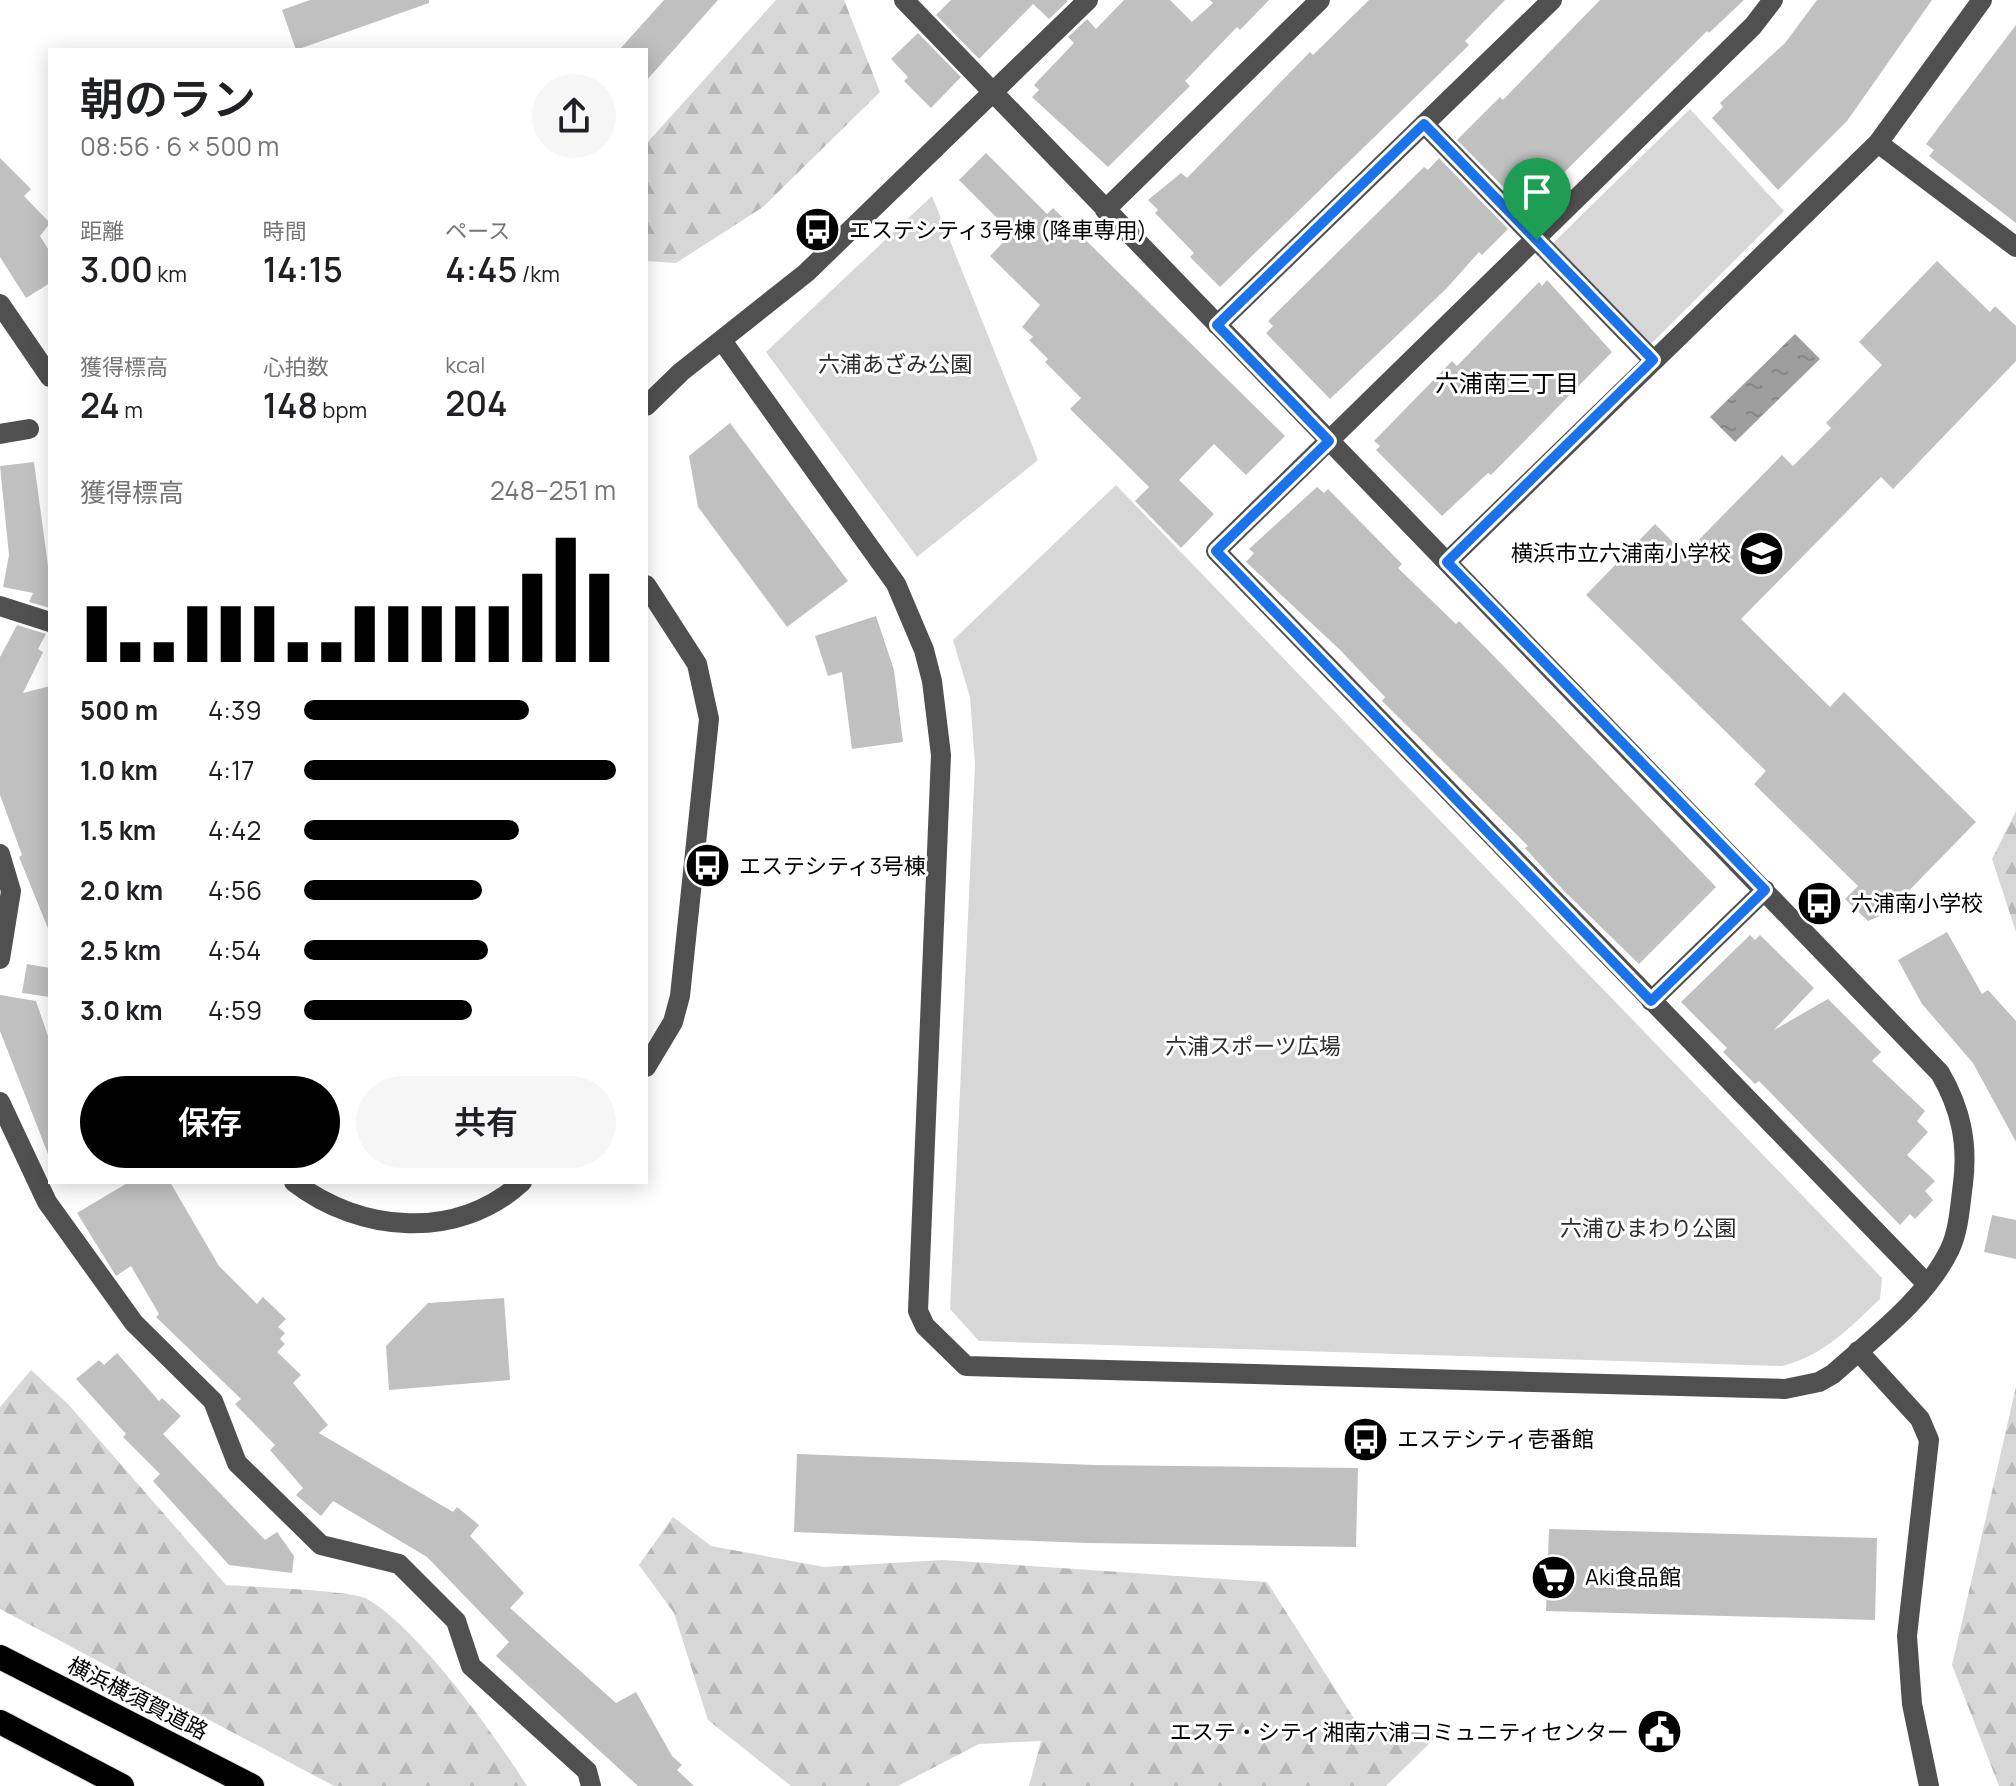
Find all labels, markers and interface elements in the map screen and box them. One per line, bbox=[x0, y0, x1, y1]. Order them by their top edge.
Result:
text: 朝のラン bbox=[80, 68, 256, 128]
button: share bbox=[532, 74, 616, 158]
text: 08:56 · 6 × 500 m bbox=[80, 128, 279, 164]
pin bbox=[1503, 158, 1571, 240]
icon: arrive bbox=[1515, 170, 1559, 214]
bus stop icon: エステシティ3号棟 (降車専用) bbox=[794, 206, 842, 254]
place label: エステシティ3号棟 (降車専用) bbox=[849, 215, 1147, 245]
text: 距離 bbox=[80, 216, 124, 246]
text: 時間 bbox=[263, 216, 307, 246]
text: ペース bbox=[445, 216, 510, 246]
text: 3.00 bbox=[80, 246, 153, 292]
text: 14:15 bbox=[263, 246, 343, 292]
text: 4:45 bbox=[445, 246, 517, 292]
text: km bbox=[153, 259, 187, 289]
text: /km bbox=[517, 259, 560, 289]
park label: 六浦あざみ公園 bbox=[818, 349, 972, 379]
text: kcal bbox=[445, 350, 485, 380]
text: 獲得標高 bbox=[80, 352, 168, 382]
text: 心拍数 bbox=[263, 352, 329, 382]
district label: 六浦南三丁目 bbox=[1435, 366, 1579, 399]
text: 204 bbox=[445, 380, 508, 426]
text: 24 bbox=[80, 382, 120, 428]
text: 148 bbox=[263, 382, 318, 428]
text: m bbox=[120, 395, 143, 425]
text: bpm bbox=[318, 395, 367, 425]
text: 248–251 m bbox=[490, 472, 616, 508]
text: 獲得標高 bbox=[80, 474, 184, 510]
school or university icon: 横浜市立六浦南小学校 bbox=[1738, 529, 1786, 577]
place label: 横浜市立六浦南小学校 bbox=[1511, 538, 1731, 568]
text: 500 m bbox=[80, 692, 158, 728]
text: 4:39 bbox=[208, 692, 262, 728]
text: 1.0 km bbox=[80, 752, 158, 788]
text: 4:17 bbox=[208, 752, 254, 788]
text: 1.5 km bbox=[80, 812, 156, 848]
text: 4:42 bbox=[208, 812, 261, 848]
bus stop icon: エステシティ3号棟 bbox=[684, 842, 732, 890]
place label: エステシティ3号棟 bbox=[739, 851, 926, 881]
text: 2.0 km bbox=[80, 872, 163, 908]
text: 4:56 bbox=[208, 872, 262, 908]
bus stop icon: 六浦南小学校 bbox=[1796, 879, 1844, 927]
place label: 六浦南小学校 bbox=[1851, 888, 1983, 918]
text: 2.5 km bbox=[80, 932, 161, 968]
text: 4:54 bbox=[208, 932, 261, 968]
text: 3.0 km bbox=[80, 992, 163, 1028]
text: 4:59 bbox=[208, 992, 262, 1028]
park label: 六浦スポーツ広場 bbox=[1165, 1031, 1341, 1061]
button: 保存 bbox=[80, 1076, 340, 1168]
button: 共有 bbox=[356, 1076, 616, 1168]
park label: 六浦ひまわり公園 bbox=[1560, 1213, 1736, 1243]
bus stop icon: エステシティ壱番館 bbox=[1342, 1415, 1390, 1463]
place label: エステシティ壱番館 bbox=[1397, 1424, 1594, 1454]
supermarket icon: Aki食品館 bbox=[1530, 1553, 1578, 1601]
place label: Aki食品館 bbox=[1585, 1562, 1681, 1592]
street label: 横浜横須賀道路 bbox=[63, 1650, 213, 1746]
public building icon: エステ・シティ湘南六浦コミュニティセンター bbox=[1636, 1708, 1684, 1756]
place label: エステ・シティ湘南六浦コミュニティセンター bbox=[1170, 1717, 1629, 1747]

